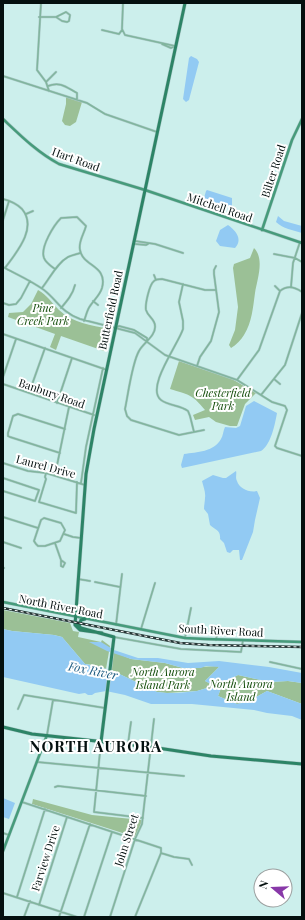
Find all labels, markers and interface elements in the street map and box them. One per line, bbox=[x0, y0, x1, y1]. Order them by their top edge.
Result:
street label: Bilter Road bbox=[257, 142, 289, 200]
street label: Hart Road bbox=[50, 143, 103, 175]
street label: Mitchell Road bbox=[185, 189, 255, 225]
street label: Butterfield Road bbox=[94, 268, 126, 351]
park label: Pine Creek Park bbox=[17, 300, 69, 328]
street label: Banbury Road bbox=[17, 375, 88, 412]
park label: Chesterfield Park bbox=[195, 385, 252, 413]
street label: Laurel Drive bbox=[14, 451, 78, 481]
street label: North River Road bbox=[18, 591, 105, 622]
street label: South River Road bbox=[178, 620, 264, 640]
water label: Fox River bbox=[66, 657, 120, 683]
park label: North Aurora Island Park bbox=[130, 664, 195, 692]
park label: North Aurora Island bbox=[208, 676, 273, 704]
district label: NORTH AURORA bbox=[30, 736, 162, 756]
street label: John Street bbox=[110, 812, 142, 869]
street label: Farview Drive bbox=[27, 823, 63, 893]
north arrow bbox=[253, 868, 293, 908]
text: N bbox=[255, 878, 271, 891]

